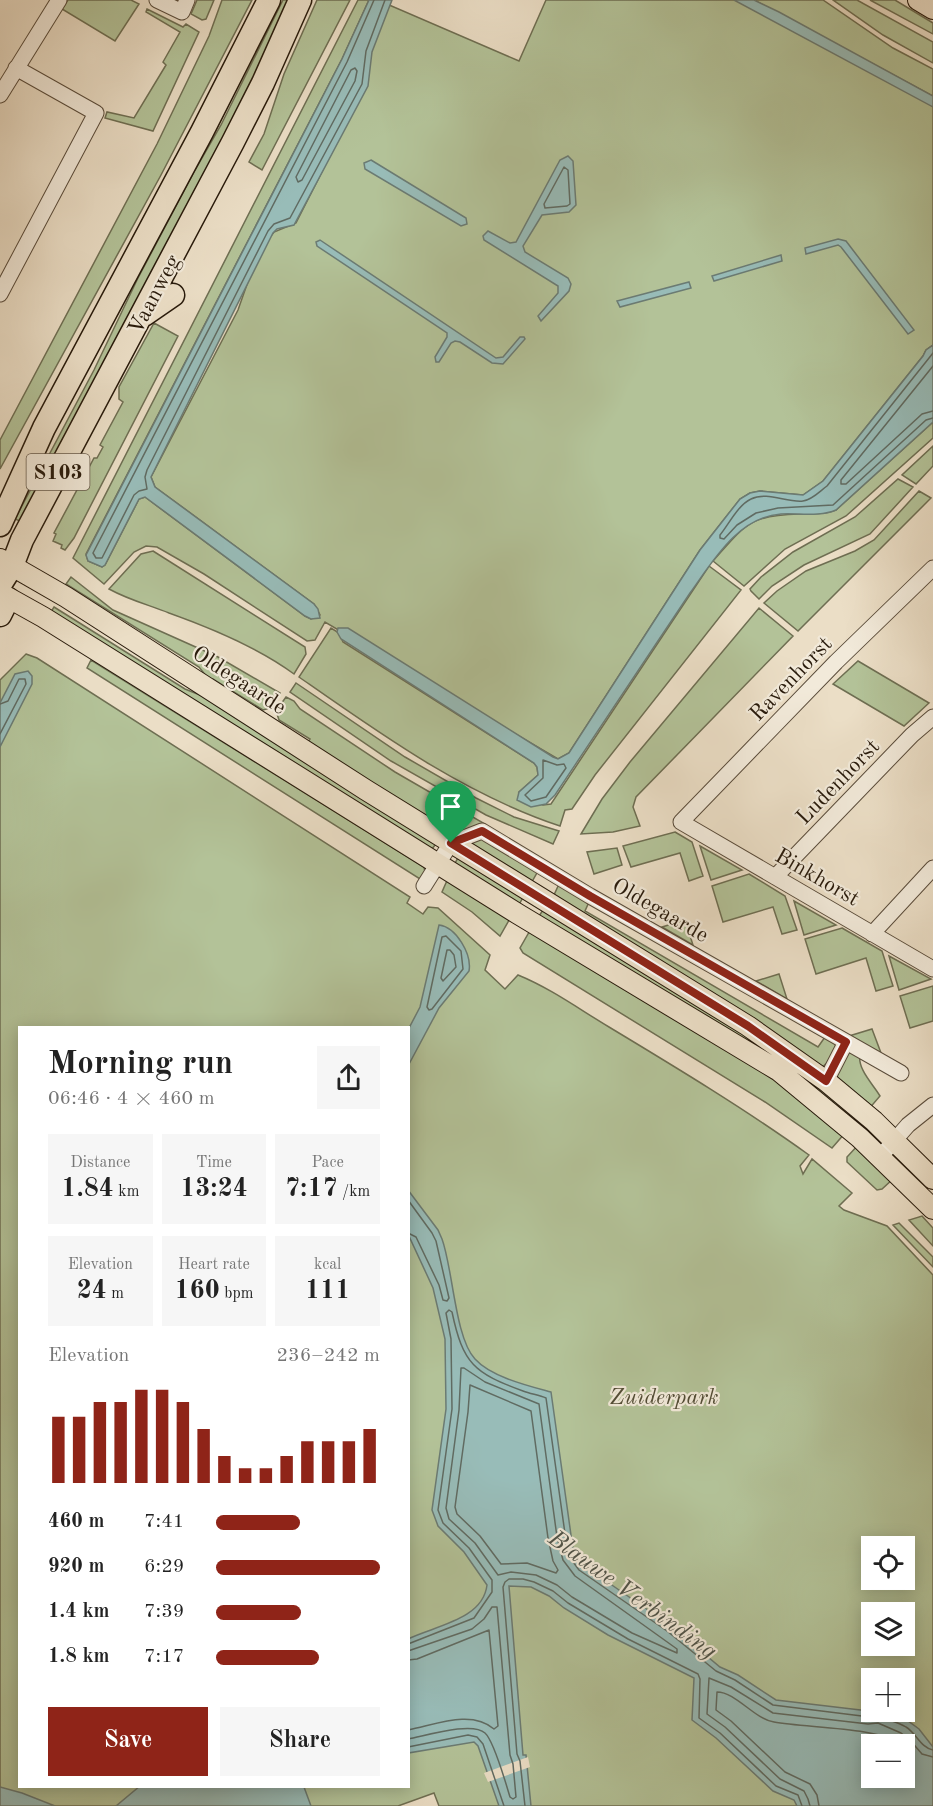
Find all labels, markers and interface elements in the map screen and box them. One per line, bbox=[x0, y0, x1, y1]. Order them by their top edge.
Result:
street label: Vaanweg bbox=[125, 251, 185, 338]
road number: S103 bbox=[26, 454, 90, 490]
street label: Ravenhorst bbox=[746, 633, 837, 726]
street label: Oldegaarde bbox=[188, 642, 290, 719]
street label: Ludenhorst bbox=[793, 735, 884, 829]
pin bbox=[425, 781, 476, 843]
icon: arrive bbox=[434, 790, 467, 823]
street label: Binkhorst bbox=[771, 845, 863, 911]
street label: Oldegaarde bbox=[608, 874, 712, 947]
button: share bbox=[317, 1046, 380, 1109]
text: Morning run bbox=[48, 1048, 233, 1081]
text: 06:46 · 4 × 460 m bbox=[48, 1089, 215, 1109]
text: Distance bbox=[70, 1155, 130, 1171]
text: Time bbox=[196, 1155, 232, 1171]
text: Pace bbox=[311, 1155, 344, 1171]
text: 1.84 bbox=[61, 1176, 114, 1202]
text: 13:24 bbox=[180, 1176, 248, 1202]
text: 7:17 bbox=[285, 1176, 338, 1202]
text: km bbox=[114, 1184, 139, 1200]
text: /km bbox=[338, 1184, 370, 1200]
text: Elevation bbox=[68, 1257, 133, 1273]
text: Heart rate bbox=[178, 1257, 250, 1273]
text: kcal bbox=[314, 1257, 341, 1273]
text: 24 bbox=[77, 1278, 107, 1304]
text: 160 bbox=[175, 1278, 220, 1304]
text: 111 bbox=[305, 1278, 350, 1304]
text: m bbox=[107, 1286, 124, 1302]
text: bpm bbox=[220, 1286, 253, 1302]
text: Elevation bbox=[48, 1346, 129, 1366]
text: 236–242 m bbox=[277, 1346, 380, 1366]
park label: Zuiderpark bbox=[610, 1387, 719, 1409]
text: 460 m bbox=[48, 1512, 104, 1532]
text: 7:41 bbox=[144, 1512, 184, 1532]
water label: Blauwe Verbinding bbox=[543, 1526, 721, 1665]
map controls bbox=[861, 1536, 915, 1788]
button: locate bbox=[861, 1536, 915, 1590]
text: 920 m bbox=[48, 1557, 104, 1577]
text: 6:29 bbox=[144, 1557, 184, 1577]
text: 1.4 km bbox=[48, 1602, 110, 1622]
text: 7:39 bbox=[144, 1602, 184, 1622]
button: layers bbox=[861, 1602, 915, 1656]
text: 1.8 km bbox=[48, 1647, 110, 1667]
text: 7:17 bbox=[144, 1647, 184, 1667]
button: + bbox=[861, 1668, 915, 1722]
button: Save bbox=[48, 1707, 208, 1776]
button: Share bbox=[220, 1707, 380, 1776]
button: − bbox=[861, 1734, 915, 1788]

